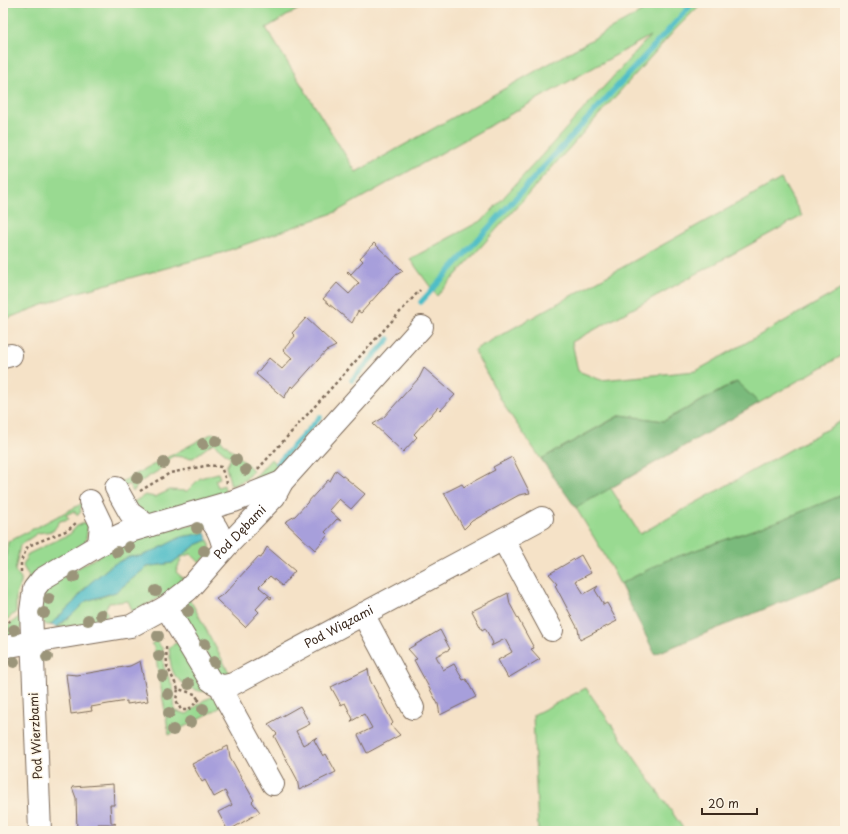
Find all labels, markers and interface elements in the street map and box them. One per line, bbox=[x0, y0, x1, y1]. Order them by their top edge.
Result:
street label: Pod Dębami bbox=[209, 501, 270, 563]
street label: Pod Wiązami bbox=[301, 600, 376, 652]
street label: Pod Wierzbami bbox=[24, 692, 46, 780]
scale bar bbox=[702, 790, 757, 816]
text: 20 m bbox=[708, 794, 739, 812]

